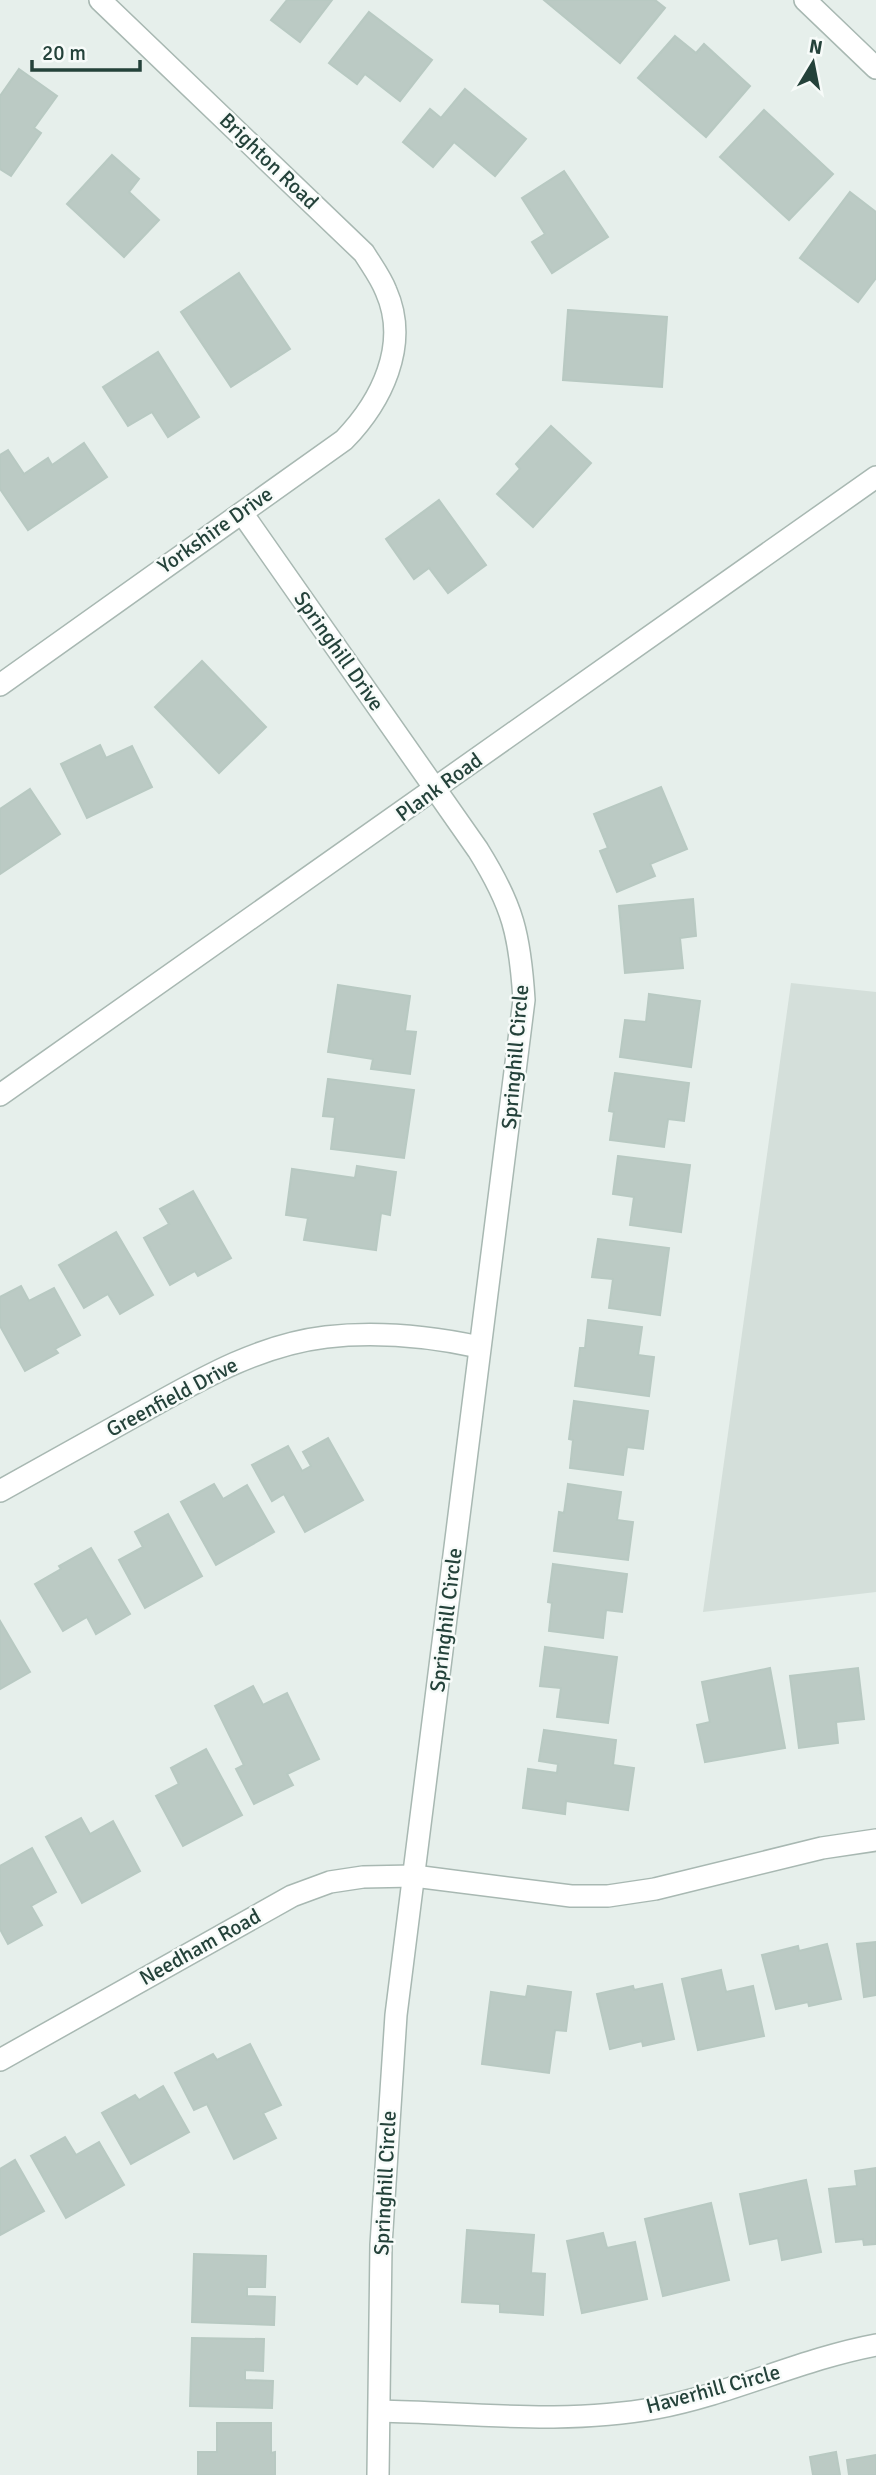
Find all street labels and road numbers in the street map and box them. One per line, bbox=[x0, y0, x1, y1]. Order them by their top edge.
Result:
street label: Brighton Road bbox=[214, 107, 324, 215]
street label: Yorkshire Drive bbox=[153, 481, 277, 579]
street label: Springhill Drive bbox=[288, 586, 390, 716]
street label: Plank Road bbox=[391, 747, 487, 827]
street label: Springhill Circle bbox=[496, 984, 534, 1130]
street label: Greenfield Drive bbox=[102, 1352, 242, 1442]
street label: Springhill Circle bbox=[424, 1546, 468, 1694]
street label: Needham Road bbox=[135, 1903, 265, 1991]
street label: Springhill Circle bbox=[368, 2110, 402, 2256]
street label: Haverhill Circle bbox=[643, 2359, 783, 2419]

